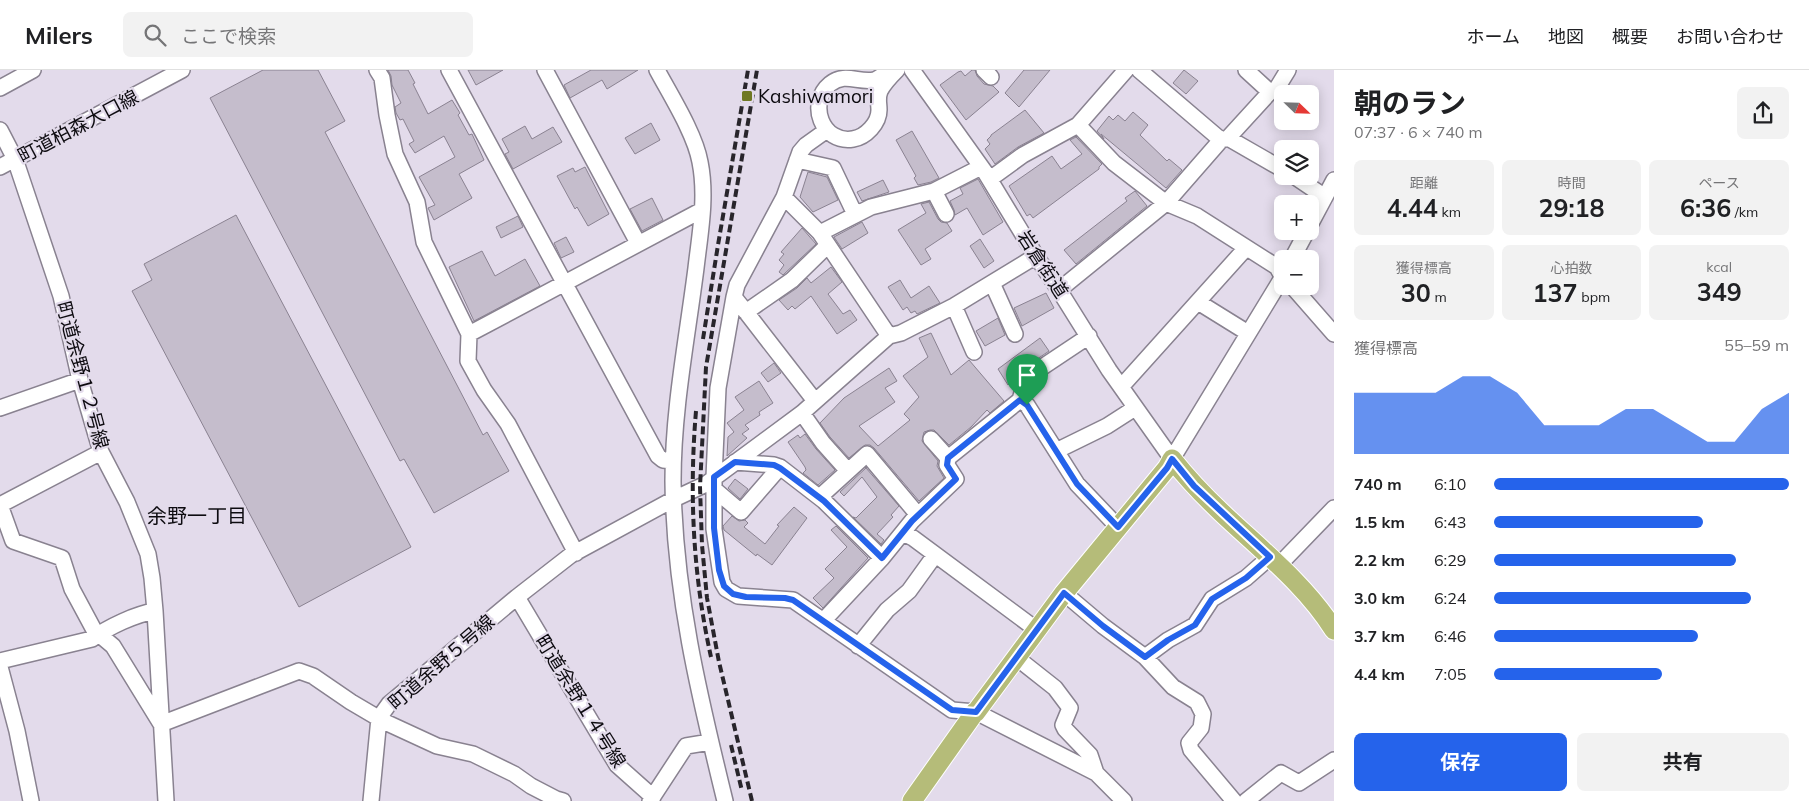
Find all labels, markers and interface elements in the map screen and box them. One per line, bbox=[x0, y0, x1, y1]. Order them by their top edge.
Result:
search box bbox=[123, 12, 473, 57]
text: Milers bbox=[25, 20, 93, 50]
icon: search bbox=[141, 21, 169, 49]
text: ここで検索 bbox=[181, 24, 276, 48]
text: ホーム bbox=[1467, 25, 1520, 48]
text: 地図 bbox=[1548, 25, 1584, 48]
text: 概要 bbox=[1612, 25, 1648, 48]
text: お問い合わせ bbox=[1676, 25, 1784, 48]
street label: 町道柏森大口線 bbox=[14, 84, 142, 168]
place label: Kashiwamori bbox=[758, 84, 873, 108]
north arrow bbox=[1274, 85, 1319, 130]
map controls bbox=[1274, 85, 1319, 295]
text: 朝のラン bbox=[1354, 85, 1466, 120]
button: share bbox=[1737, 87, 1789, 139]
marker: Kashiwamori bbox=[740, 89, 754, 103]
text: 07:37 · 6 × 740 m bbox=[1354, 122, 1483, 142]
button: layers bbox=[1274, 140, 1319, 185]
text: 距離 bbox=[1410, 174, 1438, 192]
text: 時間 bbox=[1557, 174, 1585, 192]
text: ペース bbox=[1699, 174, 1740, 192]
text: 4.44 bbox=[1387, 192, 1438, 223]
text: 29:18 bbox=[1538, 192, 1605, 223]
text: 6:36 bbox=[1680, 192, 1731, 223]
button: + bbox=[1274, 195, 1319, 240]
text: km bbox=[1438, 203, 1461, 221]
text: /km bbox=[1731, 203, 1758, 221]
street label: 岩倉街道 bbox=[1012, 226, 1074, 302]
button: − bbox=[1274, 250, 1319, 295]
text: kcal bbox=[1706, 258, 1732, 276]
text: 獲得標高 bbox=[1396, 259, 1452, 277]
text: 心拍数 bbox=[1550, 259, 1592, 277]
text: 349 bbox=[1697, 276, 1742, 307]
text: 30 bbox=[1401, 277, 1431, 308]
text: 137 bbox=[1533, 277, 1578, 308]
text: m bbox=[1431, 288, 1447, 306]
text: bpm bbox=[1578, 288, 1610, 306]
street label: 町道余野１２号線 bbox=[52, 298, 114, 452]
text: 55–59 m bbox=[1724, 335, 1789, 355]
text: 獲得標高 bbox=[1354, 338, 1418, 358]
pin bbox=[1006, 354, 1048, 405]
icon: arrive bbox=[1013, 361, 1041, 389]
text: 740 m bbox=[1354, 474, 1402, 494]
text: 6:10 bbox=[1434, 474, 1466, 494]
district label: 余野一丁目 bbox=[147, 503, 247, 528]
text: 1.5 km bbox=[1354, 512, 1405, 532]
text: 6:43 bbox=[1434, 512, 1466, 532]
text: 2.2 km bbox=[1354, 550, 1405, 570]
text: 6:29 bbox=[1434, 550, 1466, 570]
text: 3.0 km bbox=[1354, 588, 1405, 608]
text: 6:24 bbox=[1434, 588, 1466, 608]
street label: 町道余野５号線 bbox=[383, 609, 499, 715]
text: 3.7 km bbox=[1354, 626, 1405, 646]
text: 6:46 bbox=[1434, 626, 1466, 646]
street label: 町道余野１４号線 bbox=[531, 630, 631, 772]
text: 4.4 km bbox=[1354, 664, 1405, 684]
text: 7:05 bbox=[1434, 664, 1466, 684]
button: 保存 bbox=[1354, 733, 1567, 791]
button: 共有 bbox=[1577, 733, 1789, 791]

